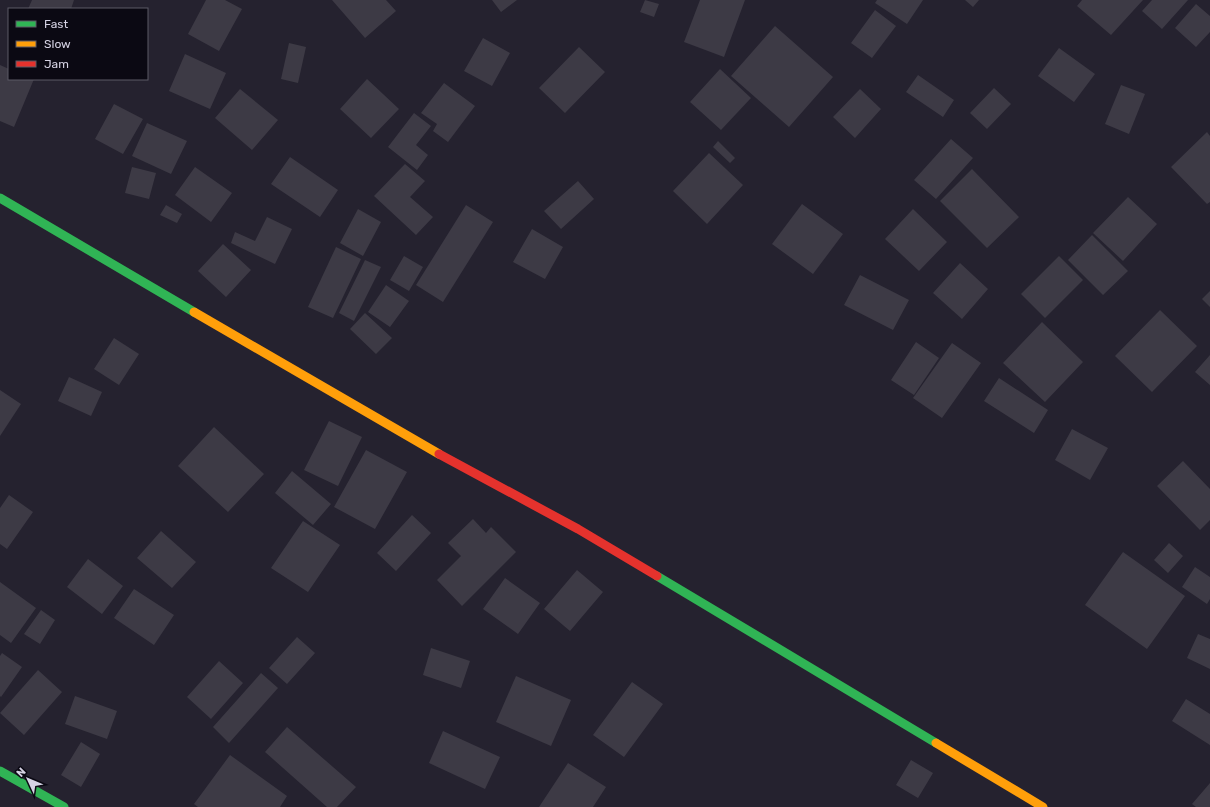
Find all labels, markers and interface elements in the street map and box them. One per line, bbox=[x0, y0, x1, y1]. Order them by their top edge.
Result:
legend bbox=[8, 8, 148, 80]
text: Fast bbox=[44, 17, 68, 31]
text: Slow bbox=[44, 37, 71, 51]
text: Jam bbox=[44, 57, 69, 71]
north arrow bbox=[8, 759, 48, 799]
text: N bbox=[14, 765, 29, 780]

